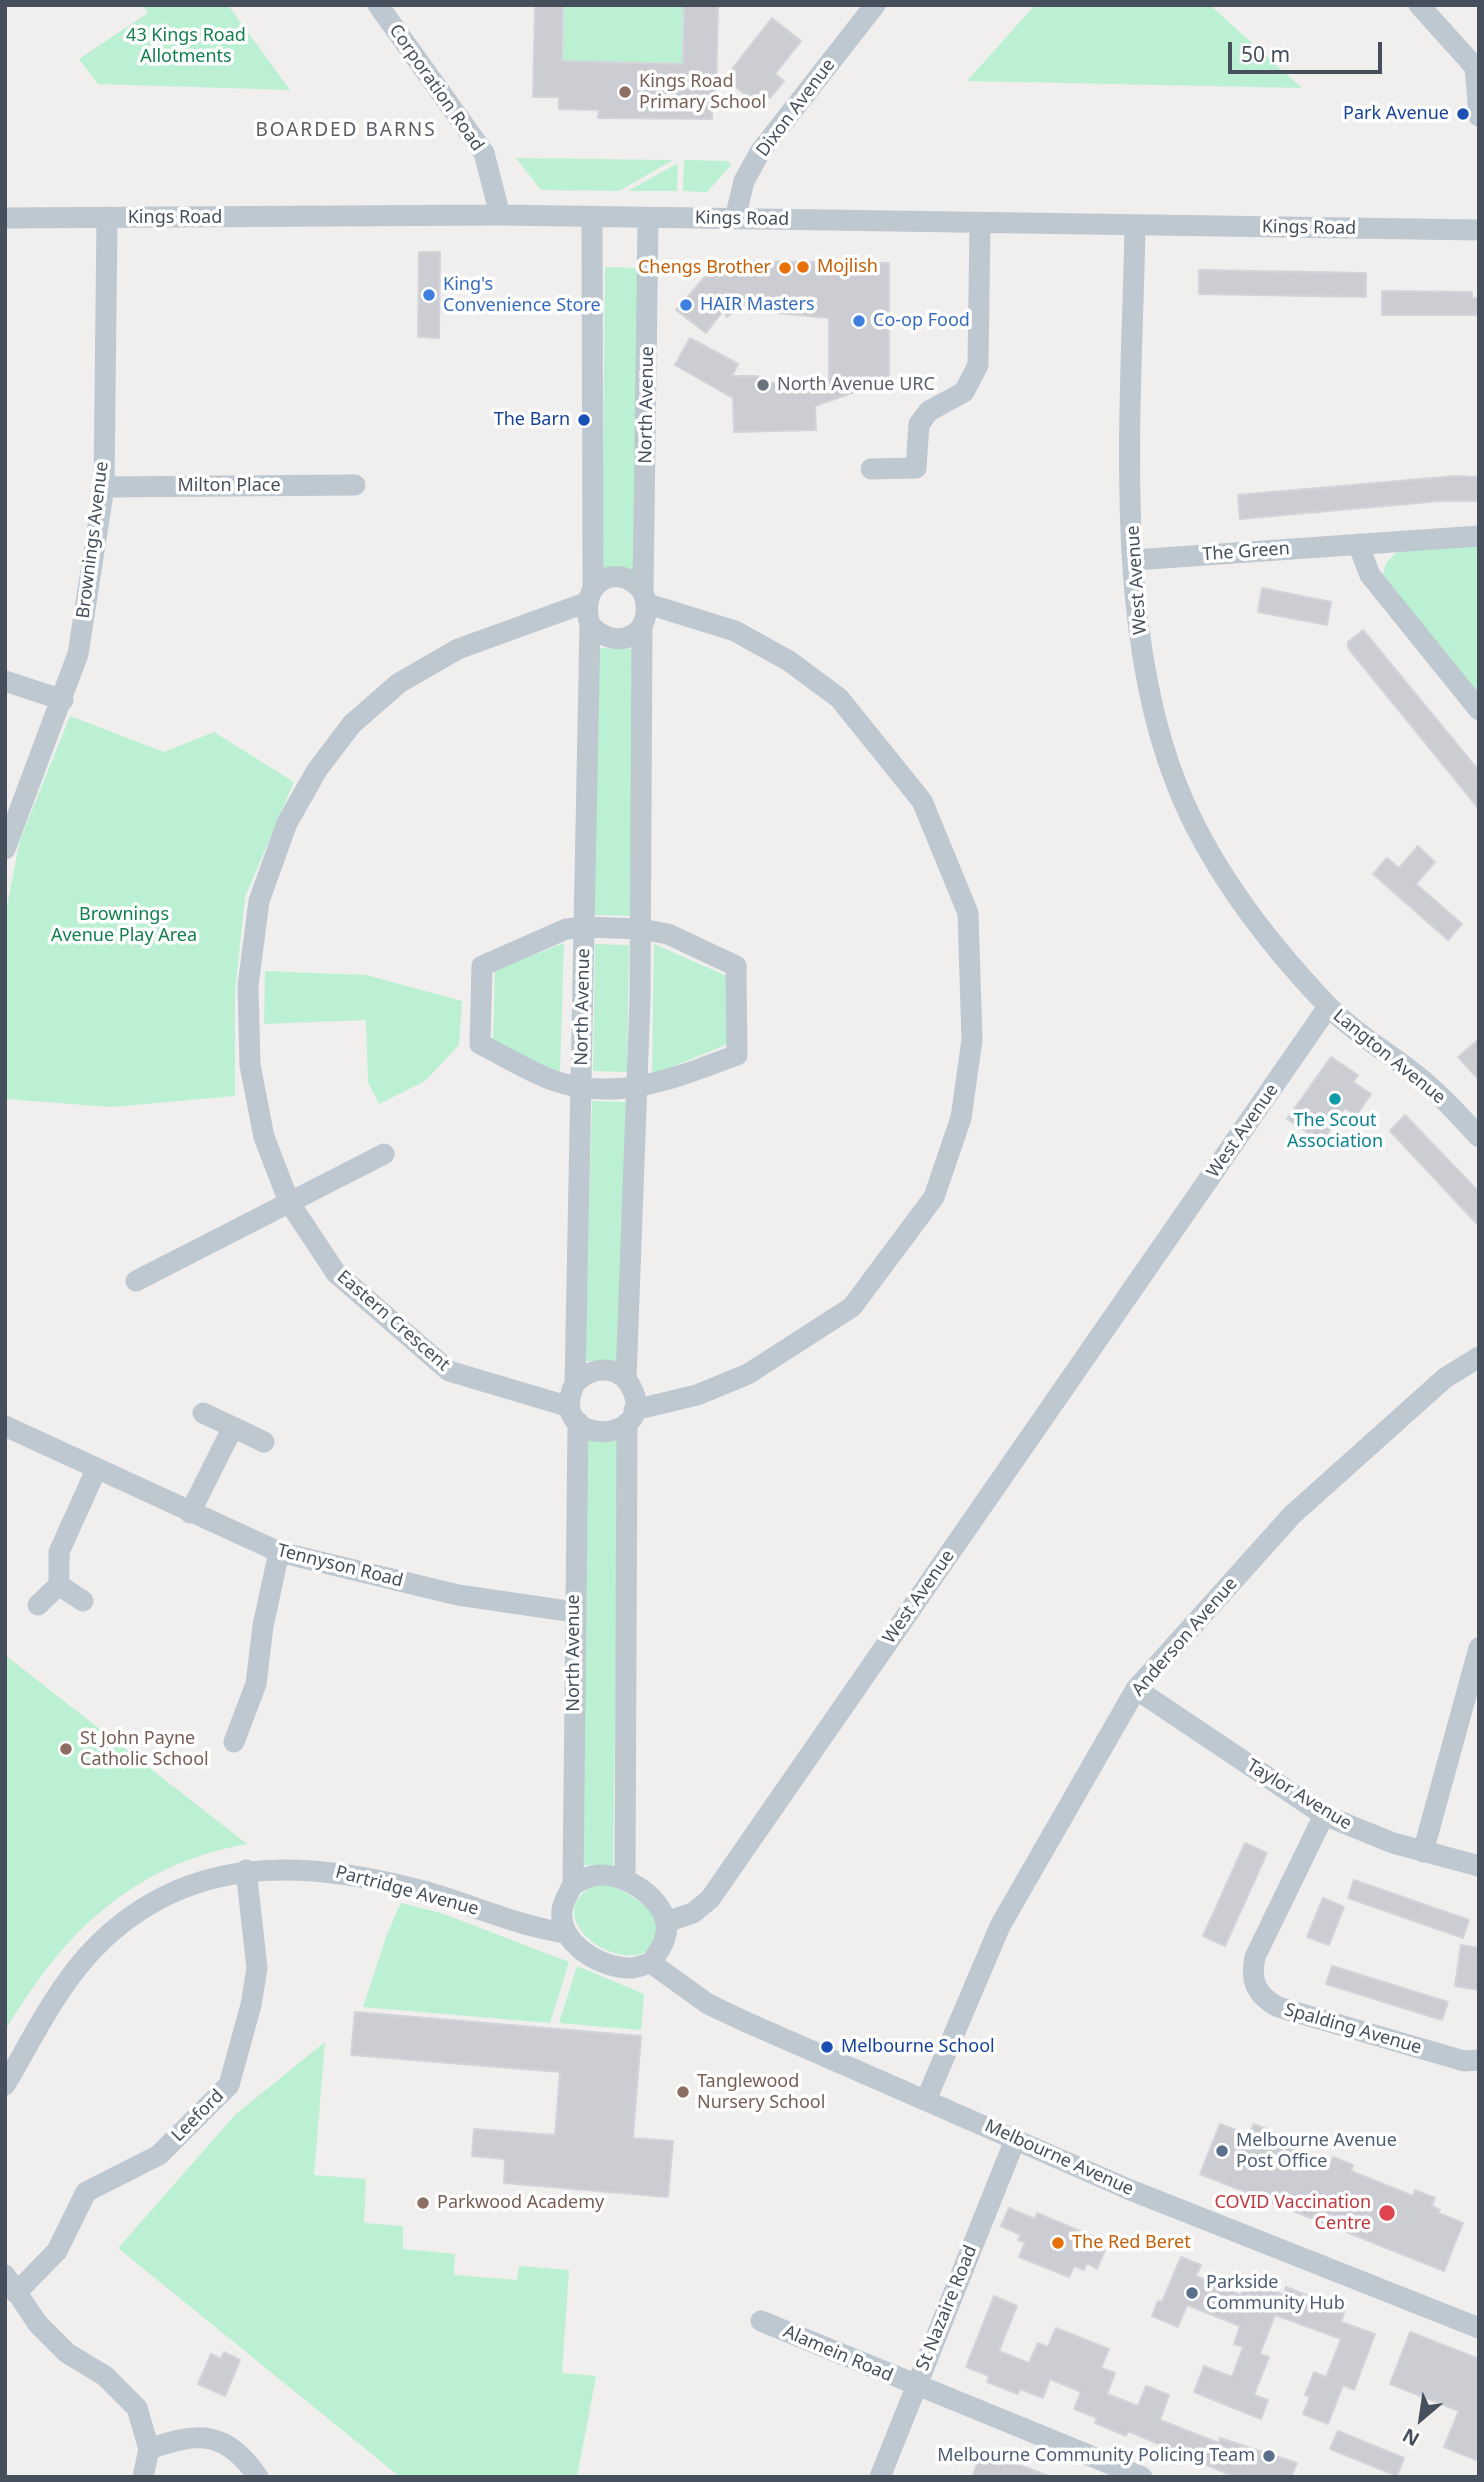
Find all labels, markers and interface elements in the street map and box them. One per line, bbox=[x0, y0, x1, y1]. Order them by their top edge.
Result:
street label: Corporation Road bbox=[384, 20, 488, 156]
park label: 43 Kings Road Allotments bbox=[126, 25, 246, 68]
scale bar bbox=[1232, 28, 1386, 72]
text: 50 m bbox=[1241, 40, 1290, 68]
street label: Dixon Avenue bbox=[752, 55, 840, 161]
place label: Kings Road Primary School bbox=[639, 71, 766, 114]
marker: Kings Road Primary School bbox=[617, 84, 633, 100]
place label: Park Avenue bbox=[1343, 103, 1449, 125]
marker: Park Avenue bbox=[1455, 106, 1471, 122]
district label: BOARDED BARNS bbox=[257, 120, 435, 142]
street label: Kings Road bbox=[128, 207, 222, 229]
street label: Kings Road bbox=[695, 207, 789, 231]
street label: Kings Road bbox=[1262, 216, 1356, 240]
place label: Mojlish bbox=[817, 256, 878, 278]
place label: Chengs Brother bbox=[638, 257, 771, 279]
marker: Mojlish bbox=[795, 259, 811, 275]
marker: Chengs Brother bbox=[777, 260, 793, 276]
place label: King's Convenience Store bbox=[443, 274, 601, 316]
marker: King's Convenience Store bbox=[421, 287, 437, 303]
place label: HAIR Masters bbox=[700, 294, 815, 316]
marker: HAIR Masters bbox=[678, 297, 694, 313]
place label: Co-op Food bbox=[873, 310, 970, 332]
marker: Co-op Food bbox=[851, 313, 867, 329]
street label: North Avenue bbox=[635, 346, 659, 464]
place label: North Avenue URC bbox=[777, 374, 935, 396]
marker: North Avenue URC bbox=[755, 377, 771, 393]
place label: The Barn bbox=[494, 409, 570, 431]
marker: The Barn bbox=[576, 412, 592, 428]
street label: Brownings Avenue bbox=[73, 460, 113, 620]
street label: Milton Place bbox=[177, 475, 281, 497]
street label: West Avenue bbox=[1122, 525, 1152, 635]
street label: The Green bbox=[1202, 538, 1290, 566]
park label: Brownings Avenue Play Area bbox=[51, 904, 197, 946]
street label: North Avenue bbox=[571, 948, 595, 1066]
street label: Langton Avenue bbox=[1329, 1005, 1449, 1109]
street label: West Avenue bbox=[1203, 1080, 1283, 1182]
marker: The Scout Association bbox=[1327, 1091, 1343, 1107]
place label: The Scout Association bbox=[1287, 1110, 1383, 1152]
street label: Eastern Crescent bbox=[332, 1266, 454, 1376]
street label: Tennyson Road bbox=[275, 1540, 405, 1592]
street label: West Avenue bbox=[879, 1546, 959, 1648]
street label: Anderson Avenue bbox=[1128, 1573, 1242, 1701]
street label: North Avenue bbox=[563, 1594, 585, 1712]
place label: St John Payne Catholic School bbox=[80, 1728, 209, 1770]
marker: St John Payne Catholic School bbox=[58, 1741, 74, 1757]
street label: Taylor Avenue bbox=[1243, 1755, 1355, 1835]
street label: Partridge Avenue bbox=[333, 1862, 481, 1920]
street label: Spalding Avenue bbox=[1282, 1999, 1424, 2059]
place label: Melbourne School bbox=[841, 2036, 995, 2058]
marker: Melbourne School bbox=[819, 2039, 835, 2055]
place label: Tanglewood Nursery School bbox=[697, 2071, 825, 2114]
marker: Tanglewood Nursery School bbox=[675, 2084, 691, 2100]
street label: Leeford bbox=[167, 2085, 229, 2147]
street label: Melbourne Avenue bbox=[981, 2115, 1137, 2201]
place label: Melbourne Avenue Post Office bbox=[1236, 2130, 1397, 2172]
marker: Melbourne Avenue Post Office bbox=[1214, 2143, 1230, 2159]
place label: Parkwood Academy bbox=[437, 2192, 604, 2214]
place label: COVID Vaccination Centre bbox=[1215, 2192, 1371, 2234]
marker: Parkwood Academy bbox=[415, 2195, 431, 2211]
marker: COVID Vaccination Centre bbox=[1377, 2203, 1397, 2223]
place label: The Red Beret bbox=[1072, 2232, 1191, 2254]
marker: The Red Beret bbox=[1050, 2235, 1066, 2251]
street label: St Nazaire Road bbox=[912, 2242, 982, 2374]
place label: Parkside Community Hub bbox=[1206, 2272, 1345, 2314]
marker: Parkside Community Hub bbox=[1184, 2285, 1200, 2301]
street label: Alamein Road bbox=[780, 2321, 896, 2387]
north arrow bbox=[1386, 2384, 1456, 2454]
text: N bbox=[1398, 2422, 1424, 2452]
place label: Melbourne Community Policing Team bbox=[937, 2445, 1255, 2467]
marker: Melbourne Community Policing Team bbox=[1261, 2448, 1277, 2464]

